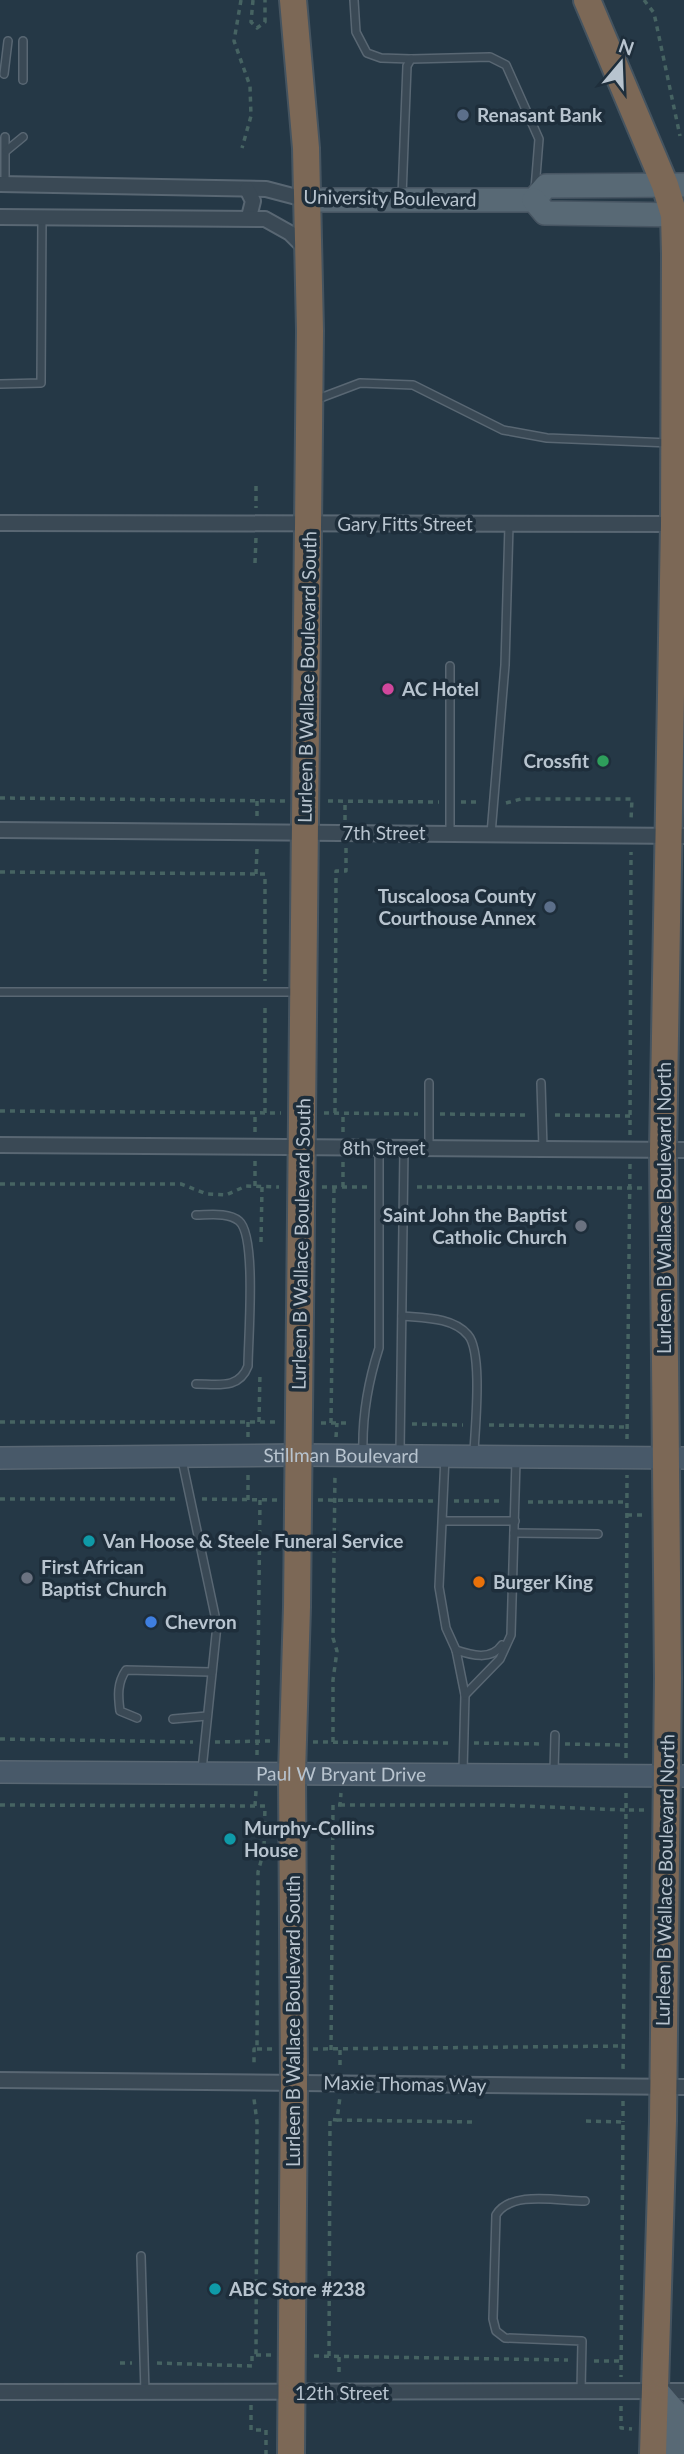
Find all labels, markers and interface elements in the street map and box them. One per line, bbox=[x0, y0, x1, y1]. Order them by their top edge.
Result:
north arrow bbox=[586, 28, 656, 98]
text: N bbox=[616, 33, 637, 60]
place label: Renasant Bank bbox=[477, 103, 603, 126]
marker: Renasant Bank bbox=[455, 107, 471, 123]
street label: University Boulevard bbox=[303, 184, 477, 211]
street label: Gary Fitts Street bbox=[337, 512, 473, 535]
street label: Lurleen B Wallace Boulevard South bbox=[292, 531, 321, 823]
place label: AC Hotel bbox=[401, 677, 479, 700]
marker: AC Hotel bbox=[380, 681, 396, 697]
place label: Crossfit bbox=[524, 749, 589, 772]
marker: Crossfit bbox=[595, 753, 611, 769]
street label: 7th Street bbox=[342, 821, 426, 844]
place label: Tuscaloosa County Courthouse Annex bbox=[378, 884, 537, 929]
marker: Tuscaloosa County Courthouse Annex bbox=[542, 899, 558, 915]
street label: Lurleen B Wallace Boulevard North bbox=[652, 1062, 675, 1354]
street label: Lurleen B Wallace Boulevard South bbox=[286, 1098, 315, 1390]
street label: 8th Street bbox=[342, 1136, 426, 1159]
place label: Saint John the Baptist Catholic Church bbox=[383, 1203, 567, 1248]
marker: Saint John the Baptist Catholic Church bbox=[573, 1218, 589, 1234]
street label: Stillman Boulevard bbox=[263, 1443, 419, 1467]
place label: Van Hoose & Steele Funeral Service bbox=[102, 1529, 403, 1552]
marker: Van Hoose & Steele Funeral Service bbox=[81, 1533, 97, 1549]
place label: First African Baptist Church bbox=[41, 1555, 167, 1600]
marker: First African Baptist Church bbox=[19, 1570, 35, 1586]
place label: Burger King bbox=[493, 1570, 593, 1593]
marker: Burger King bbox=[471, 1574, 487, 1590]
place label: Chevron bbox=[165, 1610, 237, 1633]
marker: Chevron bbox=[143, 1614, 159, 1630]
street label: Lurleen B Wallace Boulevard North bbox=[650, 1734, 679, 2026]
street label: Paul W Bryant Drive bbox=[256, 1761, 426, 1785]
place label: Murphy-Collins House bbox=[244, 1816, 375, 1861]
marker: Murphy-Collins House bbox=[222, 1831, 238, 1847]
street label: Lurleen B Wallace Boulevard South bbox=[281, 1875, 304, 2167]
street label: Maxie Thomas Way bbox=[323, 2071, 487, 2096]
place label: ABC Store #238 bbox=[228, 2277, 365, 2300]
marker: ABC Store #238 bbox=[207, 2281, 223, 2297]
street label: 12th Street bbox=[295, 2381, 389, 2404]

